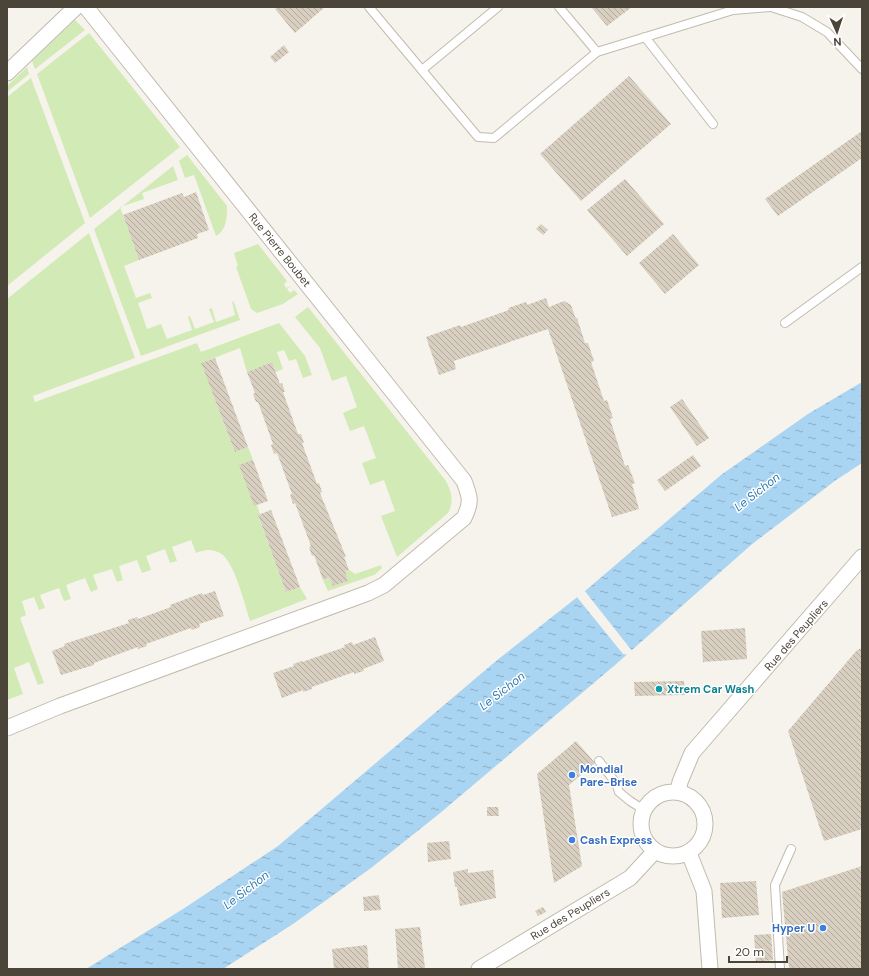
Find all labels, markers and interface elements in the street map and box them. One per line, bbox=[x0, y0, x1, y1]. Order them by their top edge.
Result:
north arrow bbox=[817, 12, 857, 52]
text: N bbox=[833, 35, 842, 49]
street label: Rue Pierre Boubet bbox=[246, 210, 314, 290]
water label: Le Sichon bbox=[731, 469, 783, 515]
street label: Rue des Peupliers bbox=[761, 596, 831, 674]
water label: Le Sichon bbox=[476, 668, 528, 714]
place label: Xtrem Car Wash bbox=[667, 682, 755, 696]
marker: Xtrem Car Wash bbox=[654, 684, 664, 694]
place label: Mondial Pare-Brise bbox=[580, 762, 638, 789]
marker: Mondial Pare-Brise bbox=[567, 770, 577, 780]
place label: Cash Express bbox=[580, 833, 653, 847]
marker: Cash Express bbox=[567, 835, 577, 845]
water label: Le Sichon bbox=[220, 867, 272, 913]
street label: Rue des Peupliers bbox=[528, 885, 612, 943]
place label: Hyper U bbox=[772, 921, 815, 935]
marker: Hyper U bbox=[818, 923, 828, 933]
scale bar bbox=[729, 938, 787, 964]
text: 20 m bbox=[735, 944, 764, 960]

